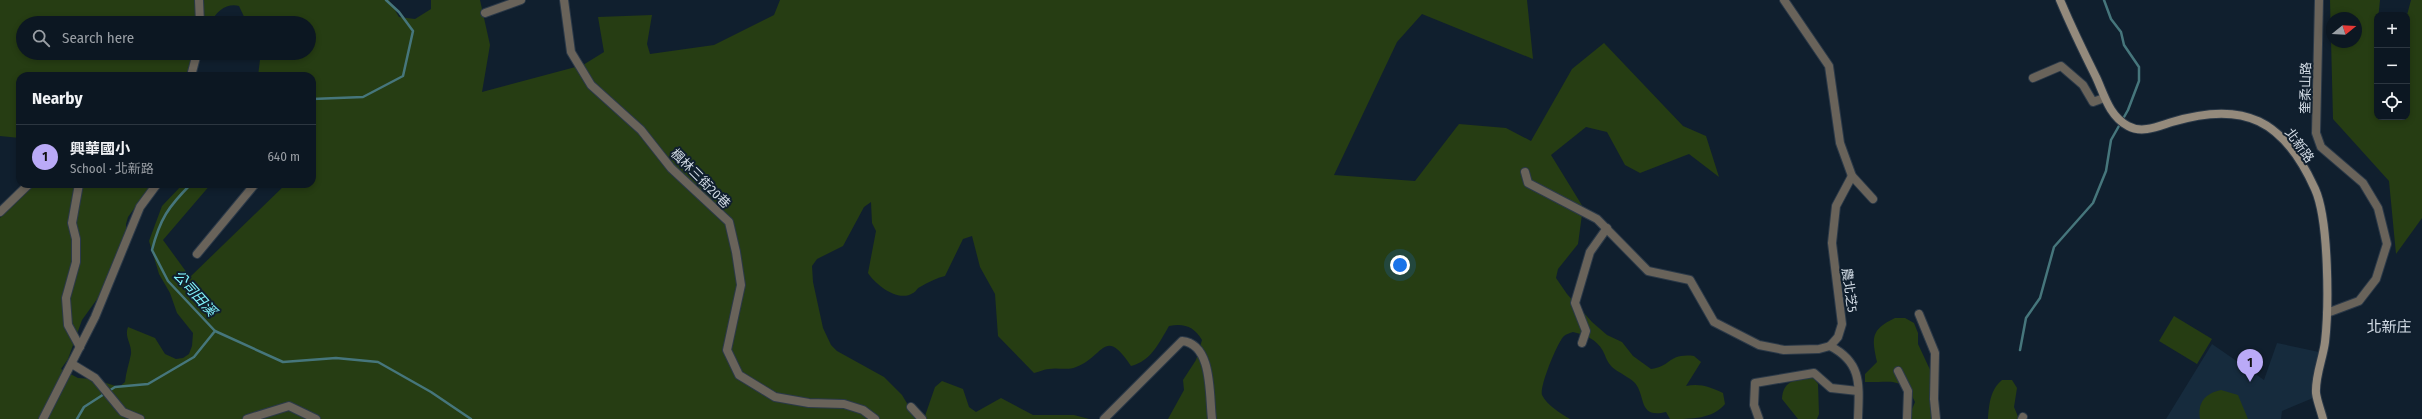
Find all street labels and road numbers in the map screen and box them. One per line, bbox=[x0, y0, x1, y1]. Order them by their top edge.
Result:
street label: 奎柔山路 bbox=[2298, 62, 2313, 114]
street label: 北新路 bbox=[2282, 125, 2317, 165]
street label: 楓林三街20巷 bbox=[668, 146, 733, 211]
street label: 農北芝5 bbox=[1839, 267, 1860, 313]

